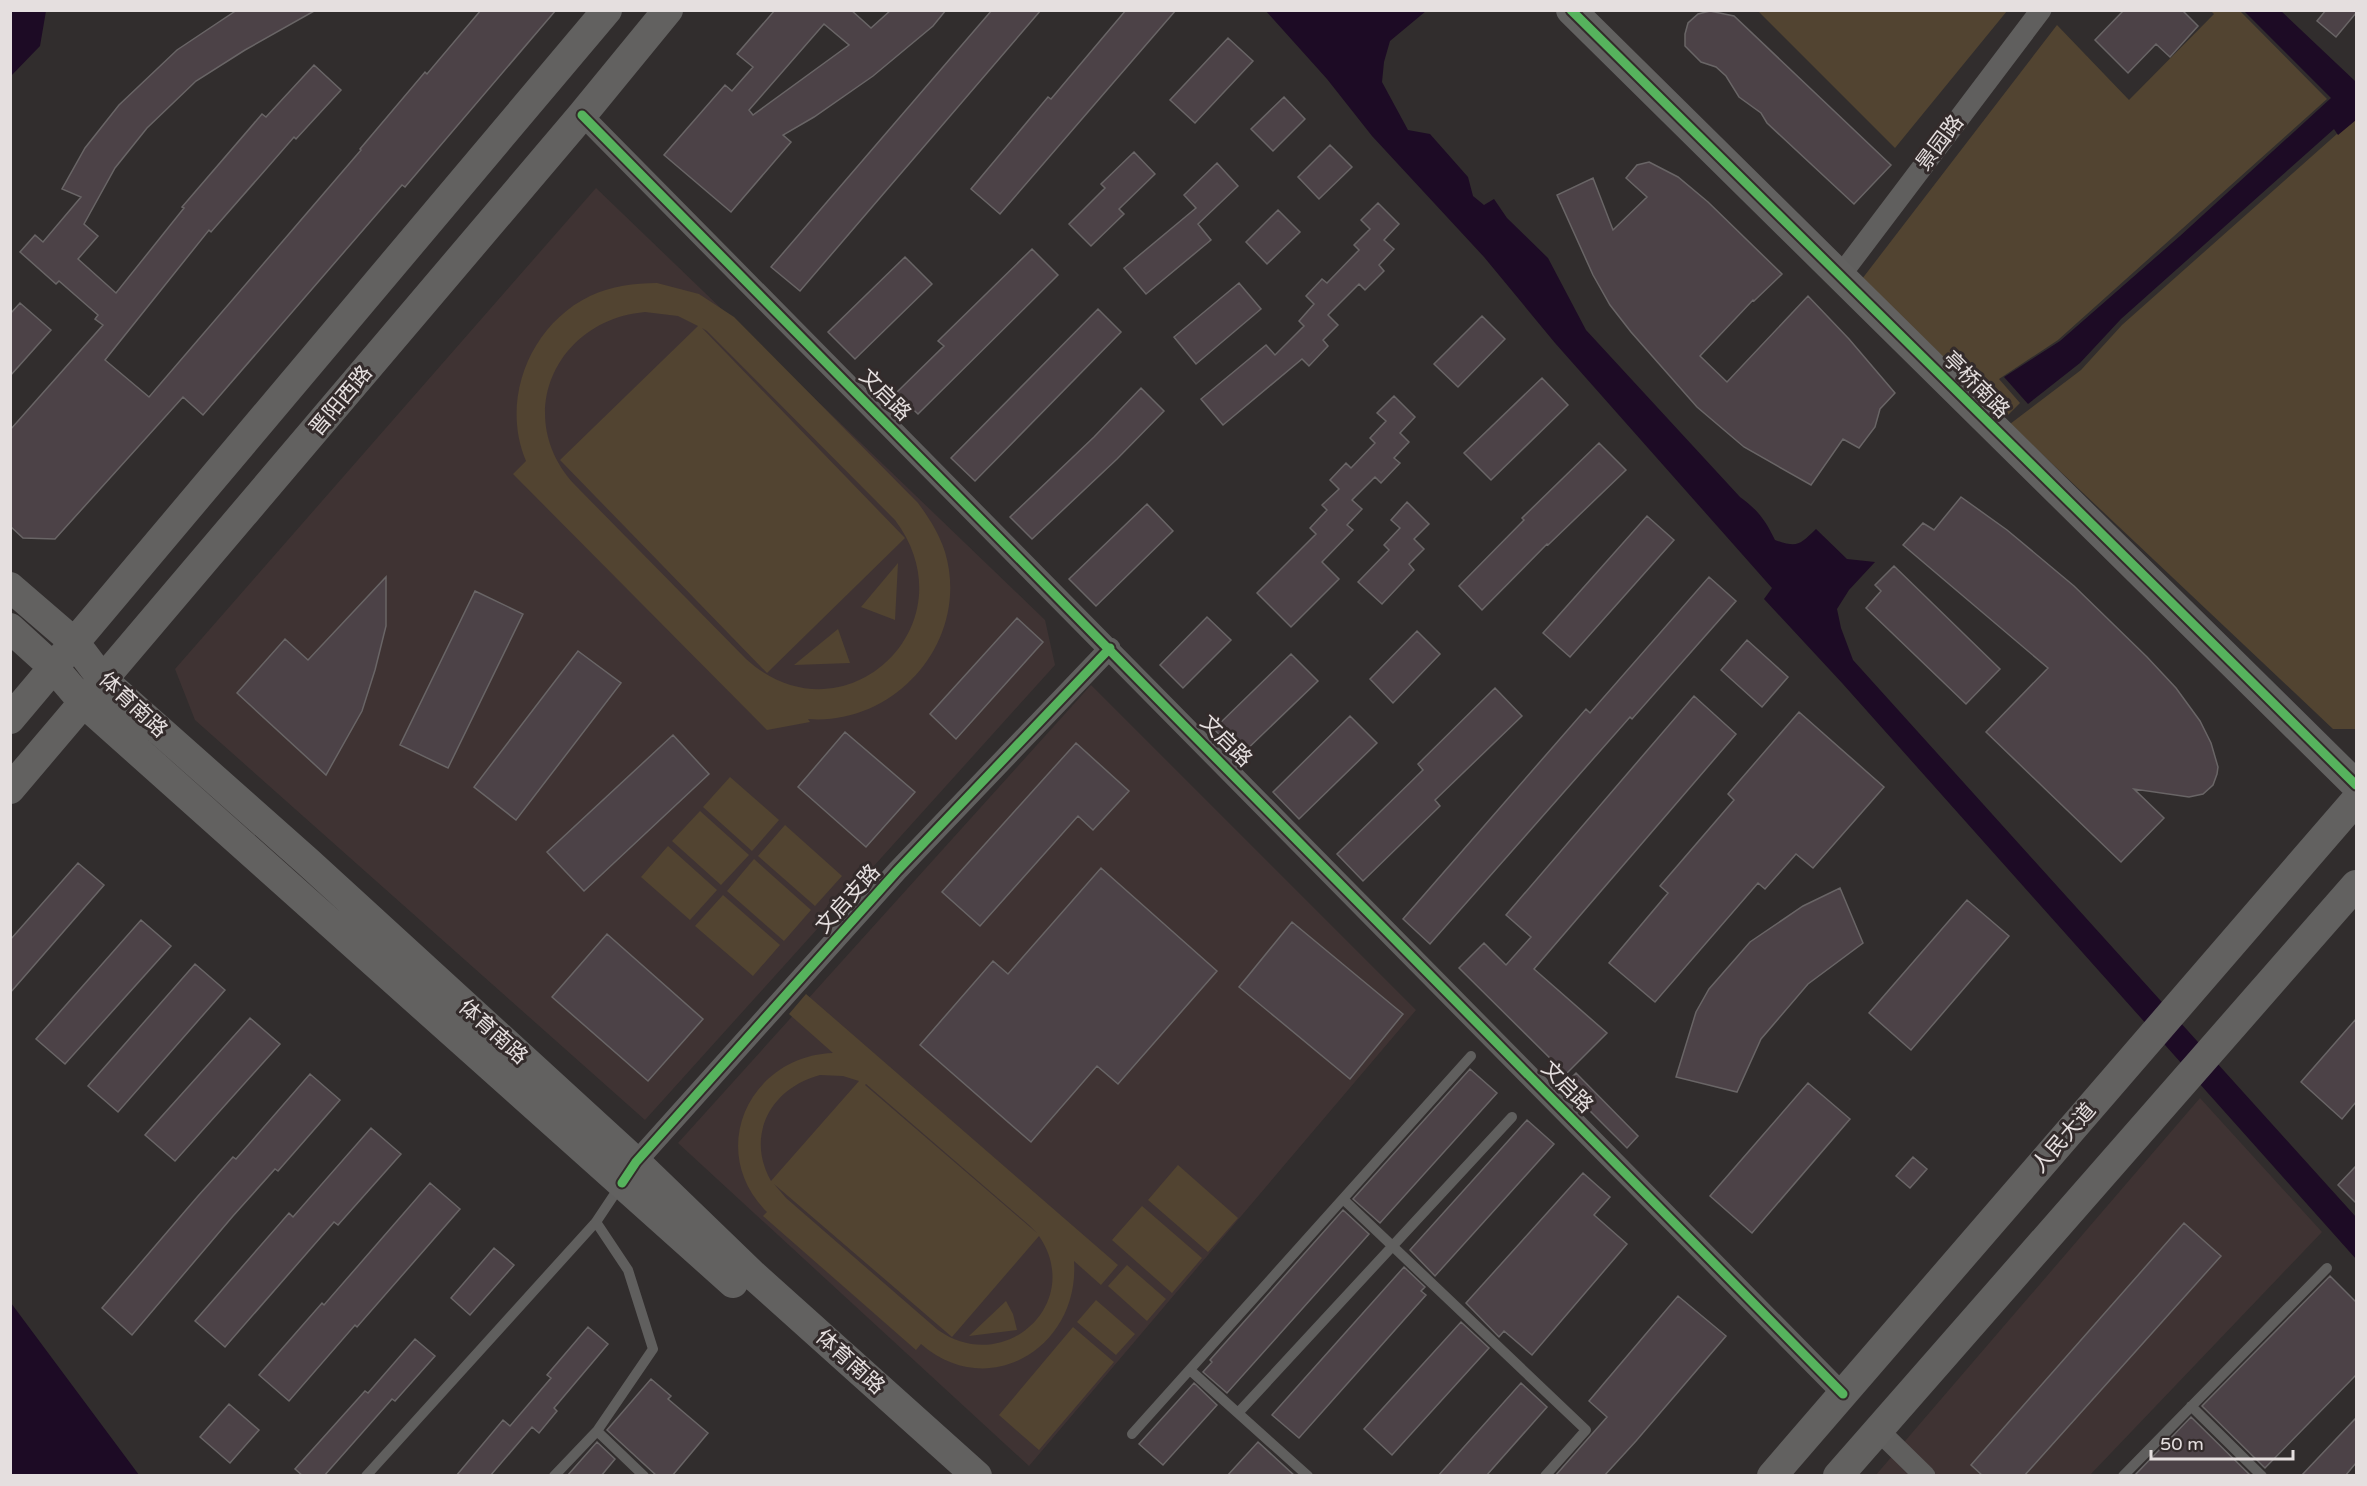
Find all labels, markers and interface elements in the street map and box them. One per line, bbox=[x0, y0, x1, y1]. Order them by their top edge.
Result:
street label: 景园路 bbox=[1911, 110, 1969, 176]
street label: 亭桥南路 bbox=[1937, 346, 2015, 424]
street label: 晋阳西路 bbox=[304, 361, 378, 441]
street label: 文启路 bbox=[854, 364, 916, 426]
street label: 体育南路 bbox=[94, 667, 172, 743]
street label: 文启路 bbox=[1195, 710, 1257, 772]
street label: 文启支路 bbox=[811, 859, 885, 939]
street label: 体育南路 bbox=[453, 995, 533, 1069]
street label: 文启路 bbox=[1536, 1056, 1598, 1118]
street label: 人民大道 bbox=[2027, 1098, 2101, 1178]
street label: 体育南路 bbox=[810, 1325, 890, 1399]
scale bar bbox=[2151, 1423, 2294, 1461]
text: 50 m bbox=[2160, 1433, 2204, 1455]

